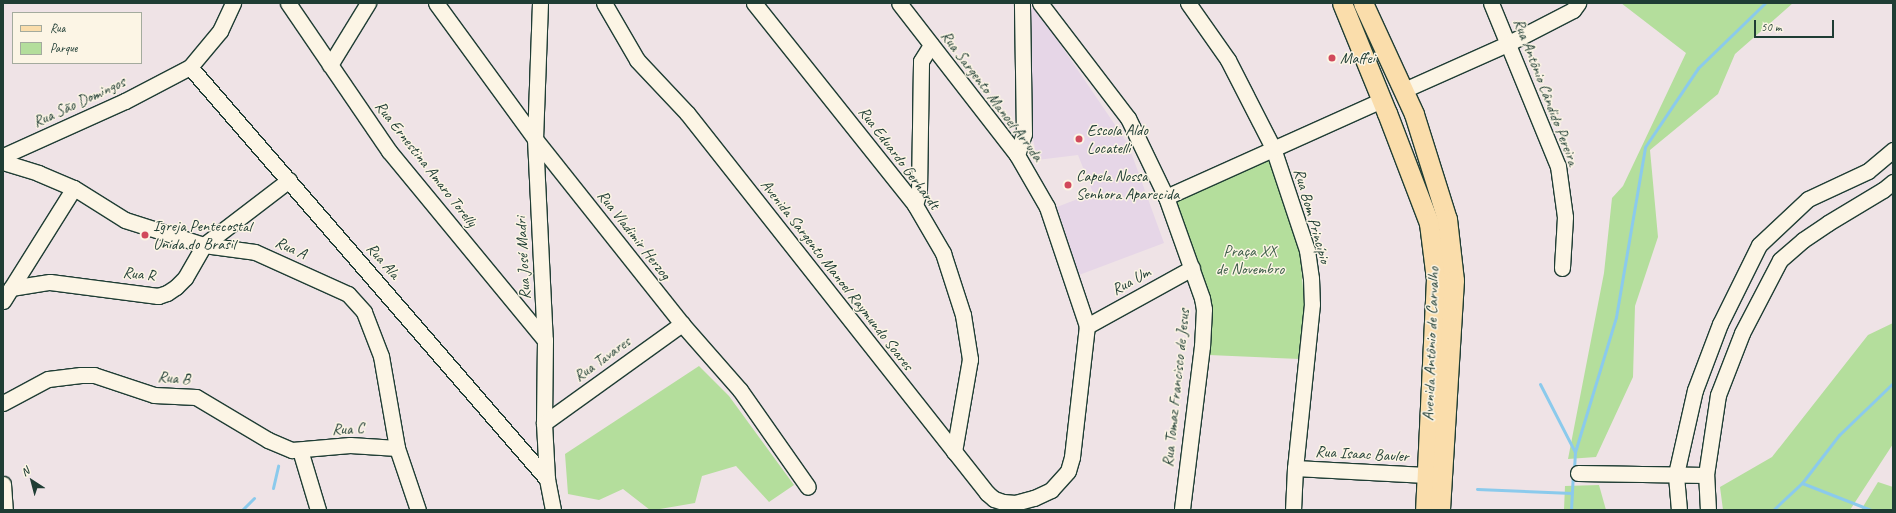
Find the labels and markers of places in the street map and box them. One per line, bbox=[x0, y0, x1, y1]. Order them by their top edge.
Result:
place label: Maffei bbox=[1340, 48, 1375, 68]
marker: Maffei bbox=[1327, 53, 1337, 63]
place label: Escola Aldo Locatelli bbox=[1087, 120, 1148, 158]
marker: Escola Aldo Locatelli bbox=[1074, 134, 1084, 144]
place label: Capela Nossa Senhora Aparecida bbox=[1076, 166, 1179, 204]
marker: Capela Nossa Senhora Aparecida bbox=[1063, 180, 1073, 190]
place label: Igreja Pentecostal Unida do Brasil bbox=[153, 216, 251, 254]
marker: Igreja Pentecostal Unida do Brasil bbox=[140, 230, 150, 240]

